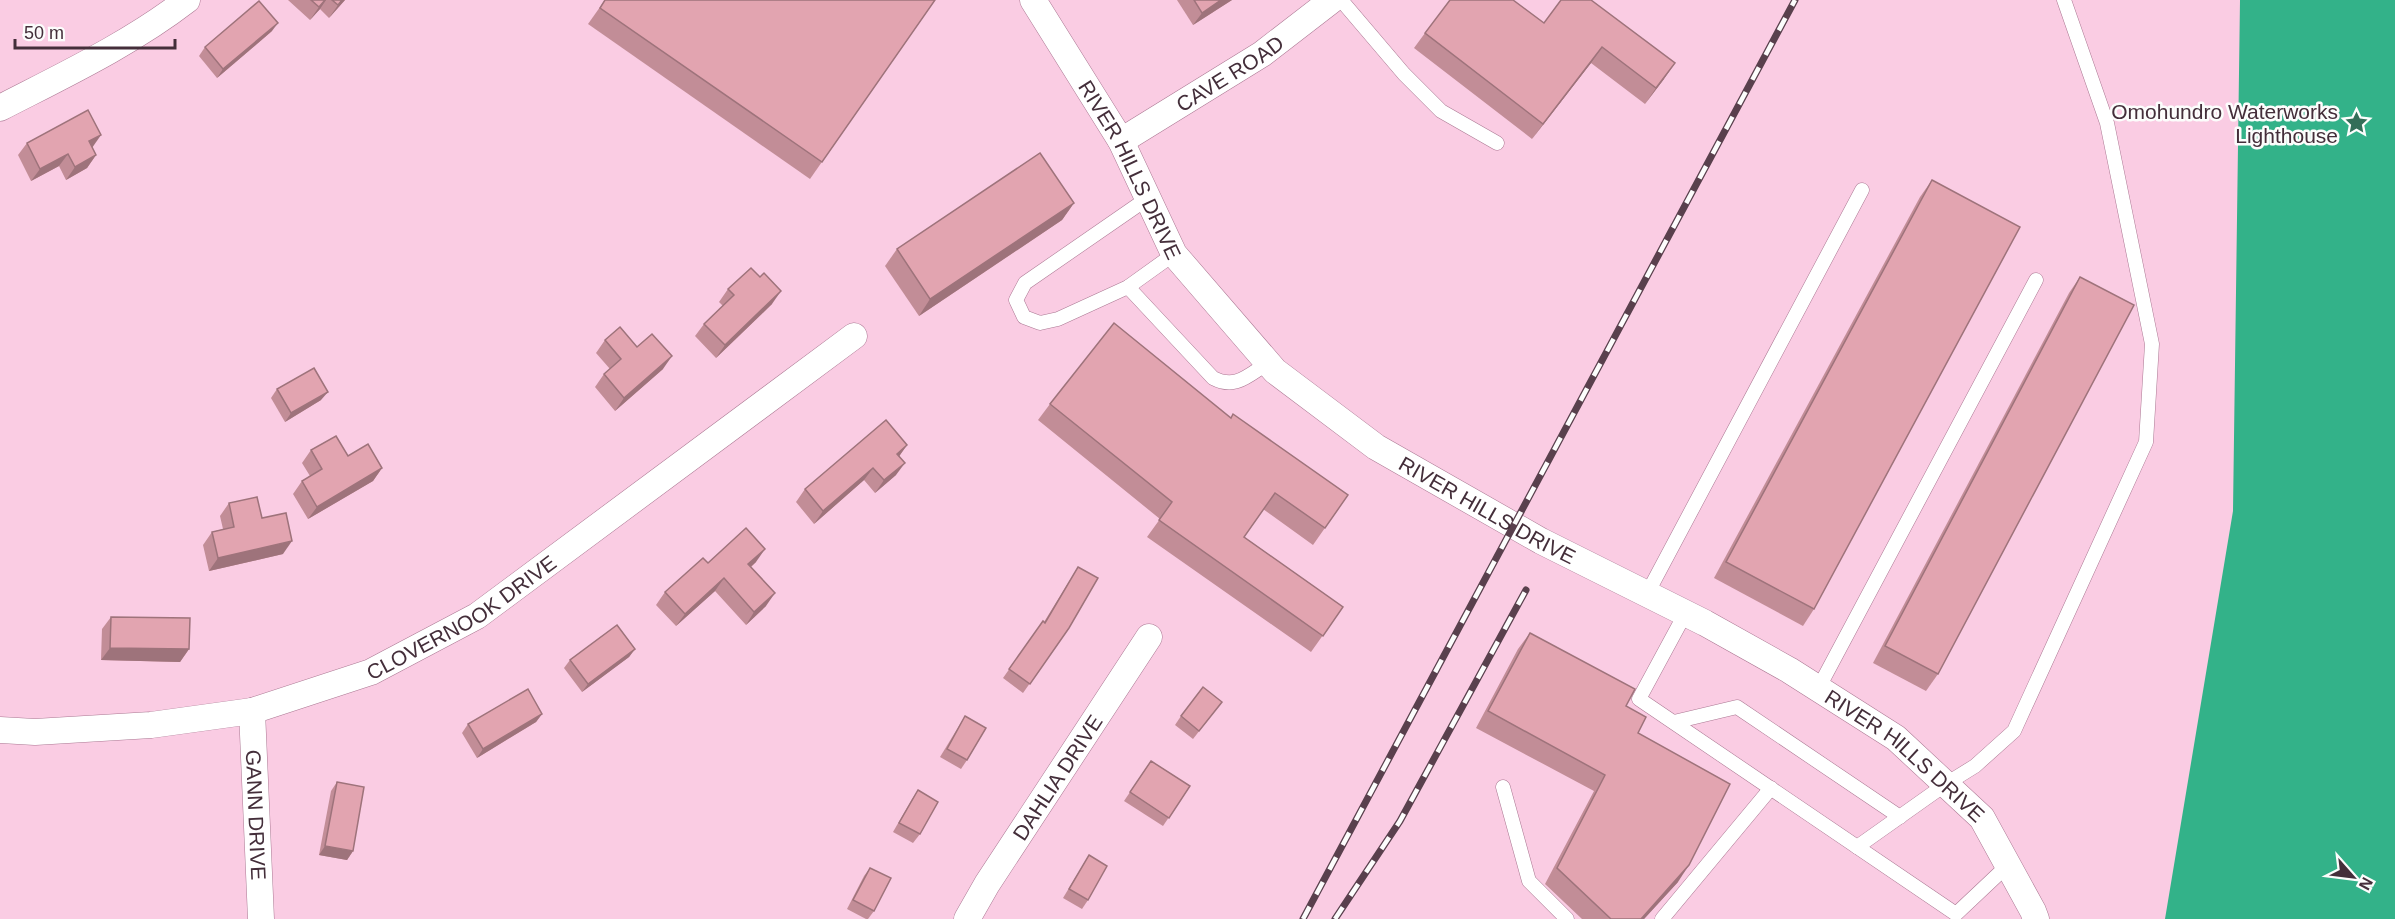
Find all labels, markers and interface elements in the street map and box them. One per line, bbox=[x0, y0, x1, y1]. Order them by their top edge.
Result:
scale bar bbox=[15, 12, 176, 50]
text: 50 m bbox=[24, 23, 64, 43]
street label: CAVE ROAD bbox=[1172, 31, 1288, 116]
street label: RIVER HILLS DRIVE bbox=[1074, 76, 1186, 263]
place label: Omohundro Waterworks Lighthouse bbox=[2111, 100, 2338, 147]
place icon: Omohundro Waterworks Lighthouse bbox=[2343, 110, 2369, 136]
street label: RIVER HILLS DRIVE bbox=[1395, 451, 1580, 568]
street label: CLOVERNOOK DRIVE bbox=[362, 550, 560, 684]
street label: RIVER HILLS DRIVE bbox=[1821, 685, 1989, 826]
street label: DAHLIA DRIVE bbox=[1008, 710, 1106, 844]
street label: GANN DRIVE bbox=[242, 749, 271, 881]
north arrow bbox=[2323, 847, 2383, 907]
text: N bbox=[2356, 875, 2376, 893]

